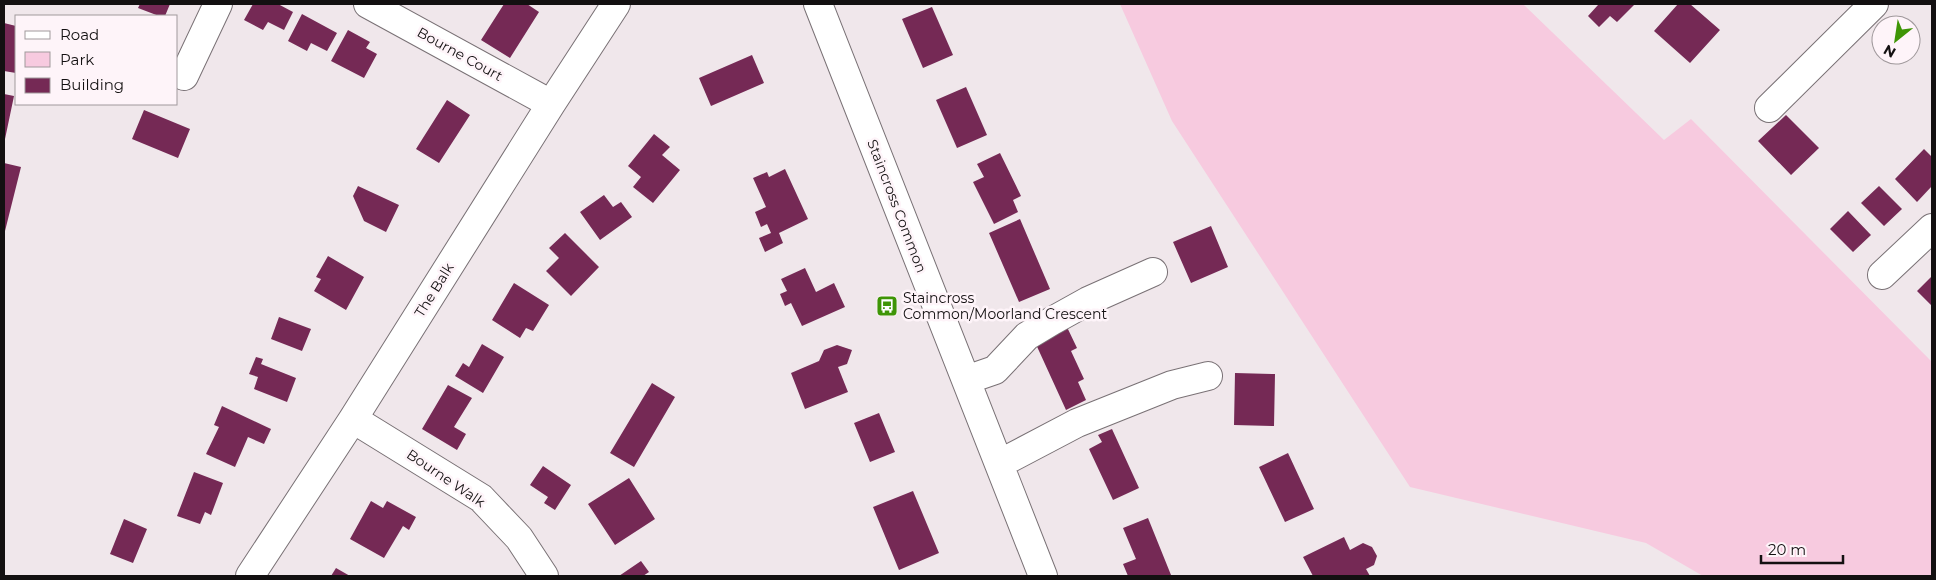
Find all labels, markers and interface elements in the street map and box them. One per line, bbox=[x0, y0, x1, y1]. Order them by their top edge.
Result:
legend bbox=[15, 15, 178, 105]
north arrow bbox=[1871, 15, 1921, 65]
street label: Bourne Court bbox=[414, 23, 506, 85]
text: Road bbox=[60, 25, 99, 44]
text: N bbox=[1880, 41, 1899, 62]
text: Park bbox=[60, 50, 94, 69]
text: Building bbox=[60, 75, 124, 94]
street label: Staincross Common bbox=[863, 137, 931, 275]
street label: The Balk bbox=[410, 259, 458, 320]
place label: Staincross Common/Moorland Crescent bbox=[903, 289, 1107, 323]
bus stop icon: Staincross Common/Moorland Crescent bbox=[875, 294, 899, 318]
street label: Bourne Walk bbox=[403, 445, 489, 511]
scale bar bbox=[1761, 532, 1844, 564]
text: 20 m bbox=[1768, 540, 1806, 559]

